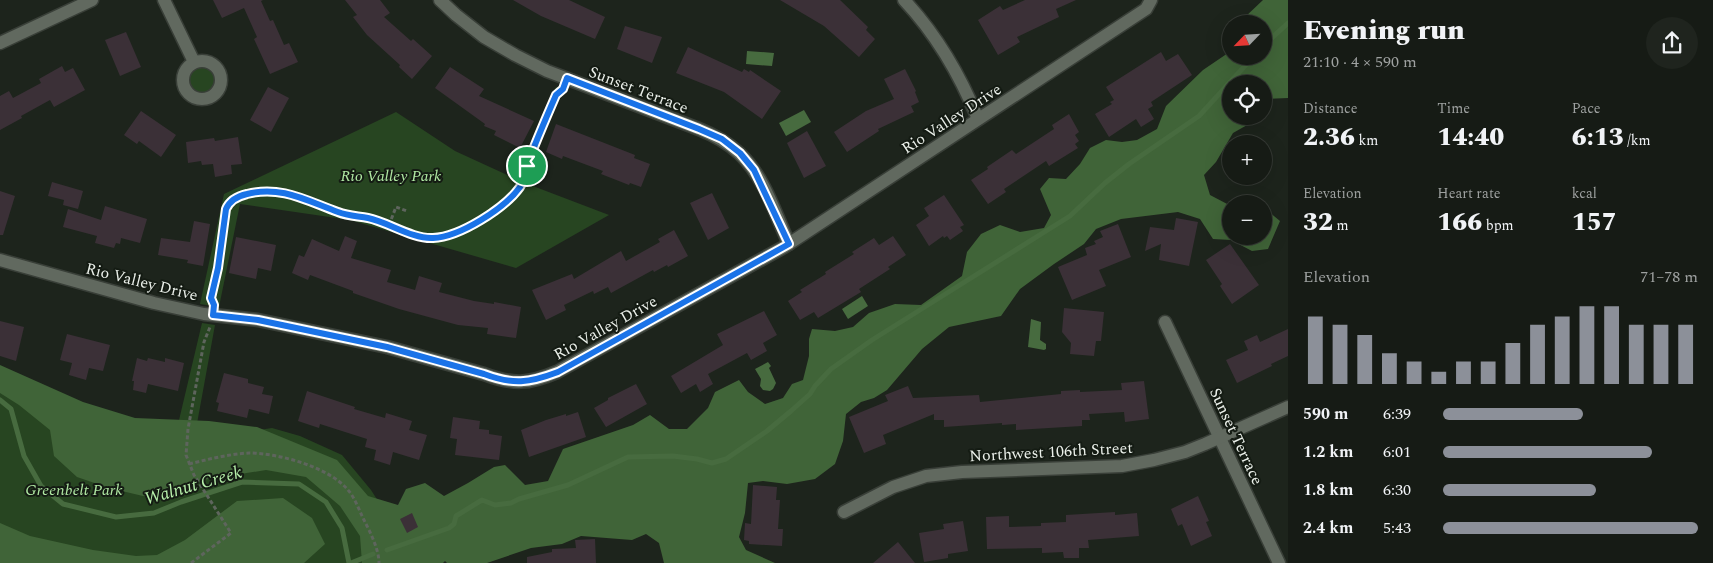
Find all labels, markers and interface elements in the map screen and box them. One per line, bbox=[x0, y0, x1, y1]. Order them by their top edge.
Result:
text: Evening run bbox=[1303, 9, 1465, 52]
north arrow bbox=[1222, 15, 1272, 65]
map controls bbox=[1222, 15, 1272, 245]
button: share bbox=[1646, 17, 1698, 69]
text: 21:10 · 4 × 590 m bbox=[1303, 50, 1417, 74]
street label: Sunset Terrace bbox=[585, 60, 692, 120]
button: locate bbox=[1222, 75, 1272, 125]
street label: Rio Valley Drive bbox=[897, 77, 1006, 160]
text: Distance bbox=[1303, 98, 1358, 119]
text: Time bbox=[1437, 98, 1470, 119]
text: Pace bbox=[1572, 98, 1601, 119]
text: 2.36 bbox=[1303, 119, 1355, 157]
text: 14:40 bbox=[1437, 119, 1504, 157]
text: 6:13 bbox=[1572, 119, 1624, 157]
text: km bbox=[1355, 130, 1378, 151]
text: /km bbox=[1624, 130, 1651, 151]
button: + bbox=[1222, 135, 1272, 185]
pin bbox=[506, 145, 548, 187]
icon: arrive bbox=[513, 152, 541, 180]
park label: Rio Valley Park bbox=[340, 164, 442, 188]
text: Elevation bbox=[1303, 183, 1362, 204]
text: Heart rate bbox=[1437, 183, 1501, 204]
text: kcal bbox=[1572, 183, 1597, 204]
button: − bbox=[1222, 195, 1272, 245]
text: 32 bbox=[1303, 204, 1333, 242]
text: 166 bbox=[1437, 204, 1482, 242]
text: 157 bbox=[1572, 204, 1617, 242]
text: m bbox=[1333, 215, 1349, 236]
text: bpm bbox=[1482, 215, 1514, 236]
street label: Rio Valley Drive bbox=[83, 256, 200, 308]
text: Elevation bbox=[1303, 265, 1370, 289]
text: 71–78 m bbox=[1640, 265, 1698, 289]
street label: Rio Valley Drive bbox=[549, 289, 662, 366]
street label: Sunset Terrace bbox=[1203, 384, 1269, 489]
text: 590 m bbox=[1303, 402, 1348, 426]
text: 6:39 bbox=[1383, 402, 1411, 426]
street label: Northwest 106th Street bbox=[969, 436, 1134, 468]
text: 1.2 km bbox=[1303, 440, 1353, 464]
text: 6:01 bbox=[1383, 440, 1411, 464]
water label: Walnut Creek bbox=[141, 458, 246, 512]
park label: Greenbelt Park bbox=[25, 478, 123, 502]
text: 1.8 km bbox=[1303, 478, 1353, 502]
text: 6:30 bbox=[1383, 478, 1411, 502]
text: 2.4 km bbox=[1303, 516, 1353, 540]
text: 5:43 bbox=[1383, 516, 1411, 540]

